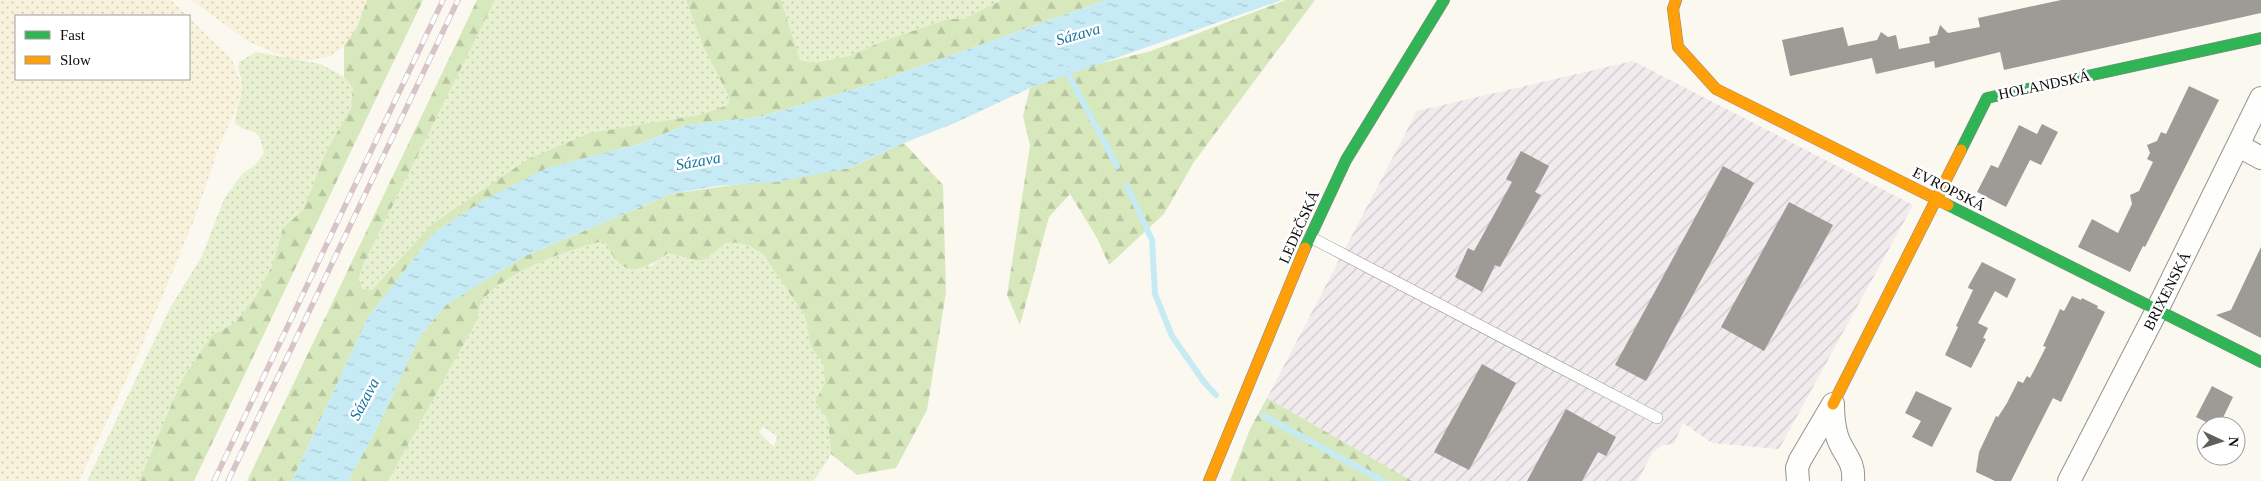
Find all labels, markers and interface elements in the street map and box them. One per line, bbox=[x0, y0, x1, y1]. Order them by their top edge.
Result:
legend bbox=[15, 15, 190, 80]
water label: Sázava bbox=[1054, 20, 1102, 48]
text: Fast bbox=[60, 27, 86, 43]
text: Slow bbox=[60, 52, 91, 68]
street label: HOLANDSKÁ bbox=[1997, 67, 2091, 103]
water label: Sázava bbox=[674, 149, 722, 173]
street label: EVROPSKÁ bbox=[1910, 164, 1988, 214]
street label: LEDEČSKÁ bbox=[1276, 188, 1322, 266]
street label: BRIXENSKÁ bbox=[2140, 249, 2194, 333]
water label: Sázava bbox=[346, 375, 382, 423]
north arrow bbox=[2196, 416, 2246, 466]
text: N bbox=[2226, 436, 2241, 447]

